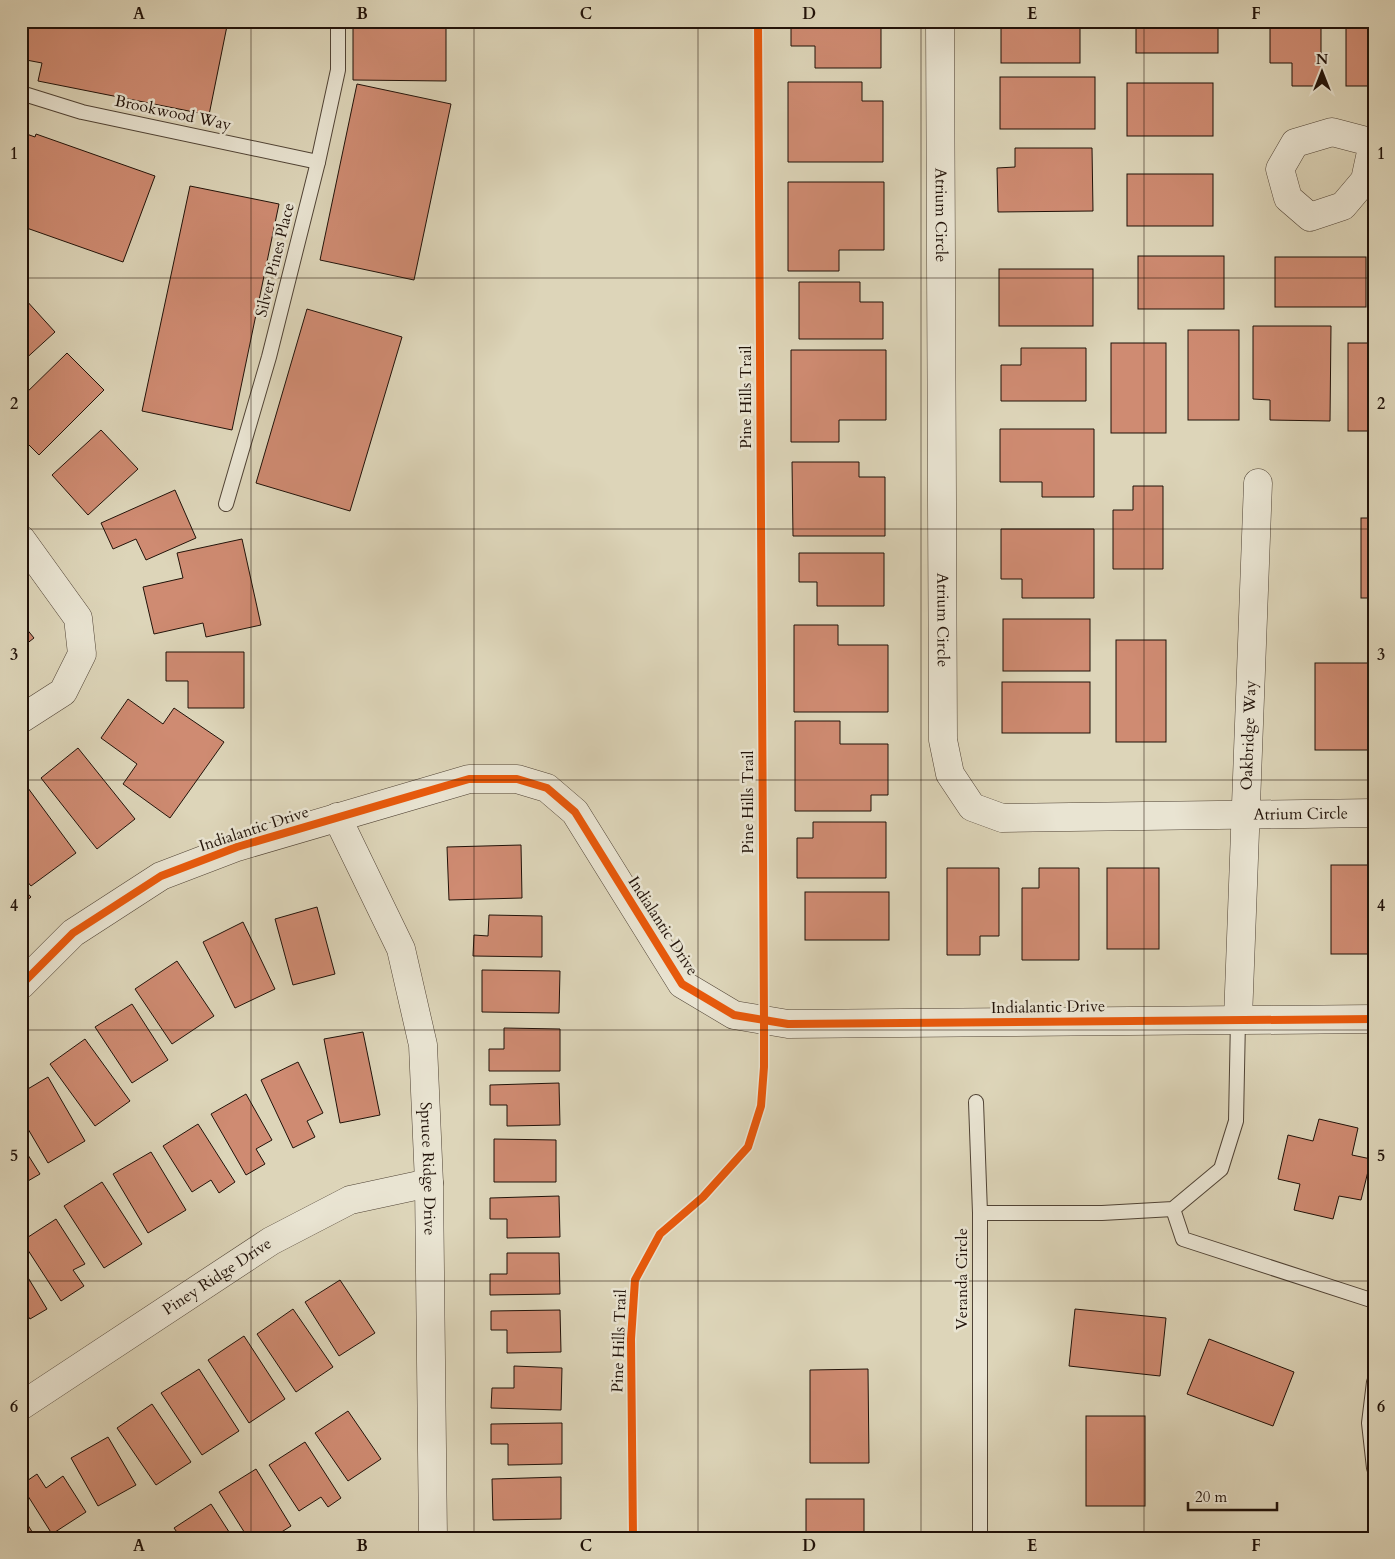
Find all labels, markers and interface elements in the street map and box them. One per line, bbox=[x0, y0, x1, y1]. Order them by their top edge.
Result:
text: A bbox=[133, 3, 145, 25]
text: B bbox=[356, 3, 368, 25]
text: C bbox=[580, 3, 592, 25]
text: D bbox=[802, 3, 816, 25]
text: E bbox=[1027, 3, 1037, 25]
text: F bbox=[1251, 3, 1261, 25]
north arrow bbox=[1298, 48, 1348, 98]
text: N bbox=[1316, 50, 1328, 69]
street label: Brookwood Way bbox=[113, 90, 234, 136]
text: 1 bbox=[10, 143, 18, 165]
text: 1 bbox=[1377, 143, 1385, 165]
street label: Atrium Circle bbox=[930, 168, 952, 262]
street label: Silver Pines Place bbox=[250, 201, 300, 319]
street label: Pine Hills Trail bbox=[735, 345, 757, 449]
text: 2 bbox=[10, 393, 18, 415]
text: 2 bbox=[1377, 393, 1385, 415]
street label: Atrium Circle bbox=[931, 573, 954, 667]
text: 3 bbox=[10, 644, 18, 666]
text: 3 bbox=[1377, 644, 1385, 666]
street label: Oakbridge Way bbox=[1236, 679, 1262, 791]
street label: Pine Hills Trail bbox=[737, 750, 759, 854]
street label: Indialantic Drive bbox=[196, 801, 312, 857]
street label: Atrium Circle bbox=[1253, 802, 1348, 826]
street label: Indialantic Drive bbox=[623, 872, 703, 980]
text: 4 bbox=[10, 895, 18, 917]
text: 4 bbox=[1377, 895, 1385, 917]
street label: Indialantic Drive bbox=[991, 995, 1105, 1019]
street label: Spruce Ridge Drive bbox=[414, 1102, 441, 1235]
text: 5 bbox=[10, 1145, 18, 1167]
text: 5 bbox=[1377, 1145, 1385, 1167]
street label: Veranda Circle bbox=[951, 1228, 973, 1330]
street label: Piney Ridge Drive bbox=[158, 1233, 276, 1321]
street label: Pine Hills Trail bbox=[606, 1289, 632, 1393]
text: 6 bbox=[10, 1396, 18, 1418]
text: 6 bbox=[1377, 1396, 1385, 1418]
scale bar bbox=[1188, 1479, 1276, 1511]
text: 20 m bbox=[1195, 1487, 1227, 1507]
text: A bbox=[133, 1535, 145, 1557]
text: B bbox=[356, 1535, 368, 1557]
text: C bbox=[580, 1535, 592, 1557]
text: D bbox=[802, 1535, 816, 1557]
text: E bbox=[1027, 1535, 1037, 1557]
text: F bbox=[1251, 1535, 1261, 1557]

